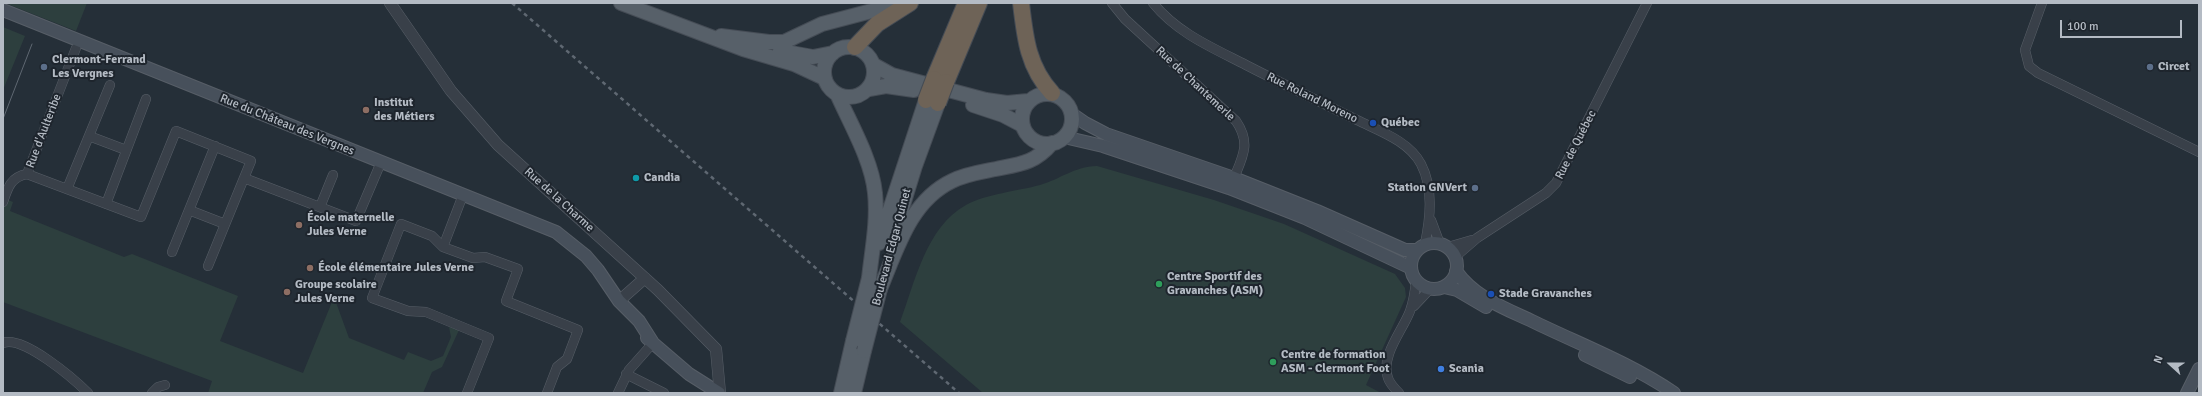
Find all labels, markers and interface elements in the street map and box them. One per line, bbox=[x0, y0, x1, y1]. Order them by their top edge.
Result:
scale bar bbox=[2062, 12, 2184, 38]
text: 100 m bbox=[2067, 19, 2099, 34]
street label: Rue de Chantemerle bbox=[1152, 44, 1238, 124]
place label: Clermont-Ferrand Les Vergnes bbox=[52, 53, 146, 81]
place label: Circet bbox=[2158, 60, 2190, 74]
marker: Clermont-Ferrand Les Vergnes bbox=[39, 62, 49, 72]
marker: Circet bbox=[2145, 62, 2155, 72]
street label: Rue Roland Moreno bbox=[1264, 70, 1360, 126]
street label: Rue du Château des Vergnes bbox=[218, 91, 356, 159]
street label: Rue d'Aulteribe bbox=[23, 92, 65, 170]
place label: Institut des Métiers bbox=[374, 96, 434, 124]
marker: Institut des Métiers bbox=[361, 105, 371, 115]
street label: Rue de Québec bbox=[1552, 108, 1600, 182]
place label: Québec bbox=[1381, 116, 1420, 130]
marker: Québec bbox=[1368, 118, 1378, 128]
street label: Rue de la Charme bbox=[521, 165, 597, 235]
place label: Candia bbox=[644, 171, 680, 185]
marker: Candia bbox=[631, 173, 641, 183]
place label: Station GNVert bbox=[1388, 181, 1467, 195]
marker: Station GNVert bbox=[1470, 183, 1480, 193]
street label: Boulevard Edgar Quinet bbox=[869, 187, 915, 307]
place label: École maternelle Jules Verne bbox=[307, 211, 395, 239]
marker: École maternelle Jules Verne bbox=[294, 220, 304, 230]
place label: École élémentaire Jules Verne bbox=[318, 261, 474, 275]
marker: École élémentaire Jules Verne bbox=[305, 263, 315, 273]
place label: Centre Sportif des Gravanches (ASM) bbox=[1167, 270, 1263, 298]
place label: Groupe scolaire Jules Verne bbox=[295, 278, 377, 306]
marker: Centre Sportif des Gravanches (ASM) bbox=[1154, 279, 1164, 289]
marker: Groupe scolaire Jules Verne bbox=[282, 287, 292, 297]
place label: Stade Gravanches bbox=[1499, 287, 1592, 301]
marker: Stade Gravanches bbox=[1486, 289, 1496, 299]
north arrow bbox=[2150, 344, 2190, 384]
place label: Centre de formation ASM - Clermont Foot bbox=[1281, 348, 1389, 376]
text: N bbox=[2151, 354, 2166, 365]
marker: Centre de formation ASM - Clermont Foot bbox=[1268, 357, 1278, 367]
place label: Scania bbox=[1449, 362, 1484, 376]
marker: Scania bbox=[1436, 364, 1446, 374]

